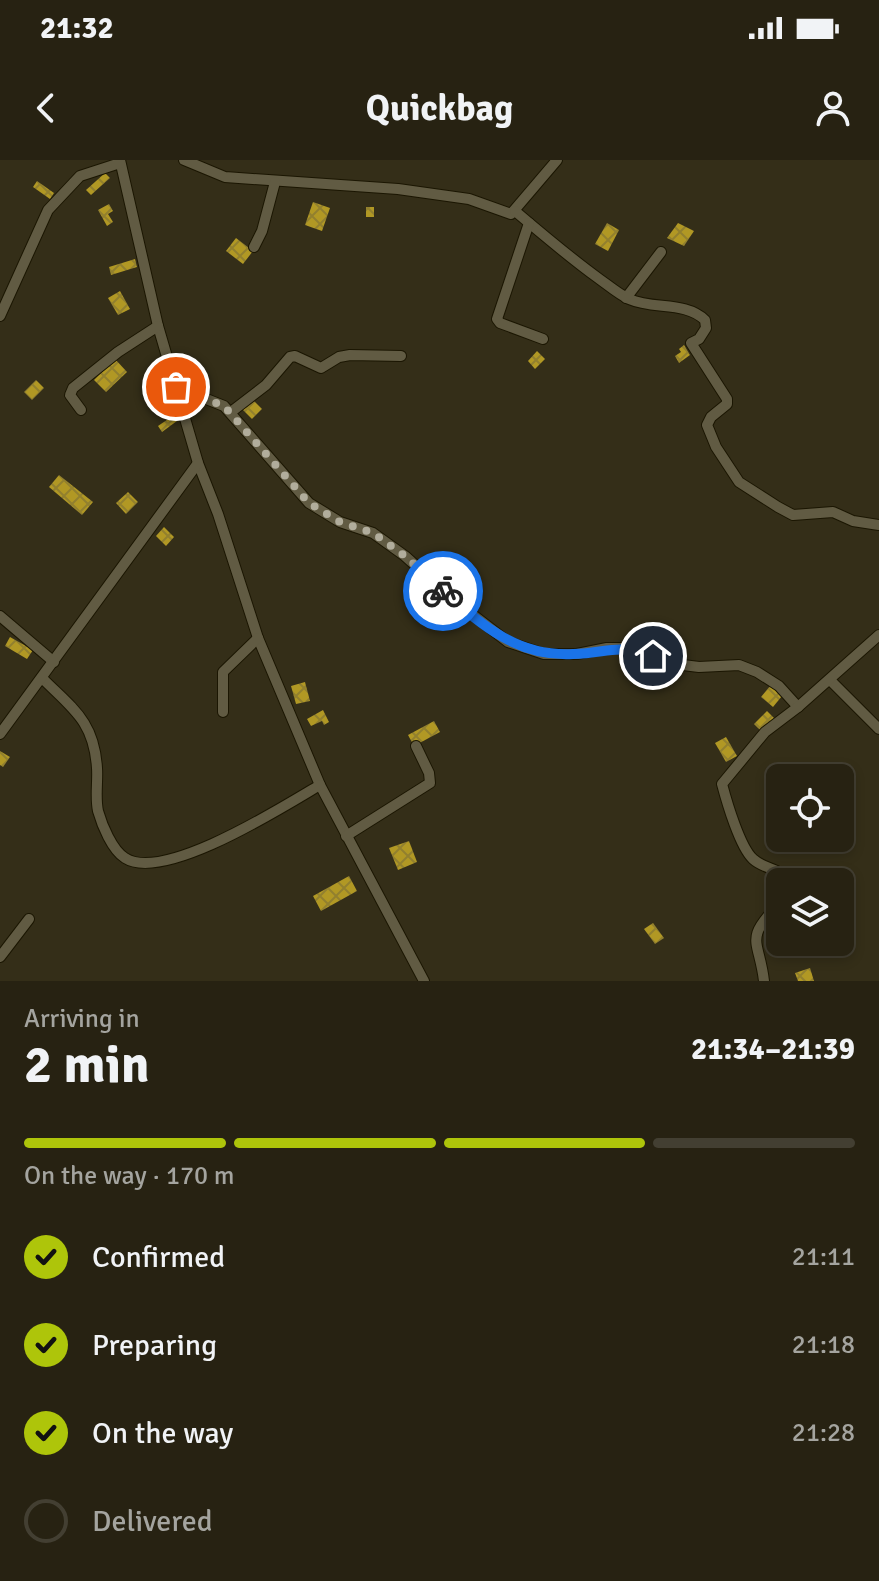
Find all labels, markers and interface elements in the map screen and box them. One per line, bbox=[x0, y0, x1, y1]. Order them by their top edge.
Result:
text: 21:32 bbox=[40, 10, 114, 47]
icon: back bbox=[24, 86, 68, 130]
text: Quickbag bbox=[366, 86, 513, 131]
icon: person bbox=[811, 86, 855, 130]
pin bbox=[142, 353, 210, 421]
icon: bag bbox=[154, 365, 198, 409]
courier bbox=[403, 551, 483, 631]
icon: bike bbox=[421, 569, 465, 613]
pin bbox=[619, 622, 687, 690]
icon: home bbox=[631, 634, 675, 678]
map controls bbox=[766, 764, 854, 956]
button: locate bbox=[766, 764, 854, 852]
button: layers bbox=[766, 868, 854, 956]
text: Arriving in bbox=[24, 1003, 140, 1035]
text: 21:34–21:39 bbox=[691, 1031, 855, 1068]
text: 2 min bbox=[24, 1033, 150, 1097]
text: On the way · 170 m bbox=[24, 1160, 234, 1192]
icon: check bbox=[24, 1235, 68, 1279]
text: Confirmed bbox=[92, 1239, 225, 1276]
text: 21:11 bbox=[792, 1241, 855, 1273]
icon: check bbox=[24, 1323, 68, 1367]
text: Preparing bbox=[92, 1327, 217, 1364]
text: 21:18 bbox=[792, 1329, 855, 1361]
icon: check bbox=[24, 1411, 68, 1455]
text: On the way bbox=[92, 1415, 233, 1452]
text: 21:28 bbox=[792, 1417, 855, 1449]
text: Delivered bbox=[92, 1503, 213, 1540]

